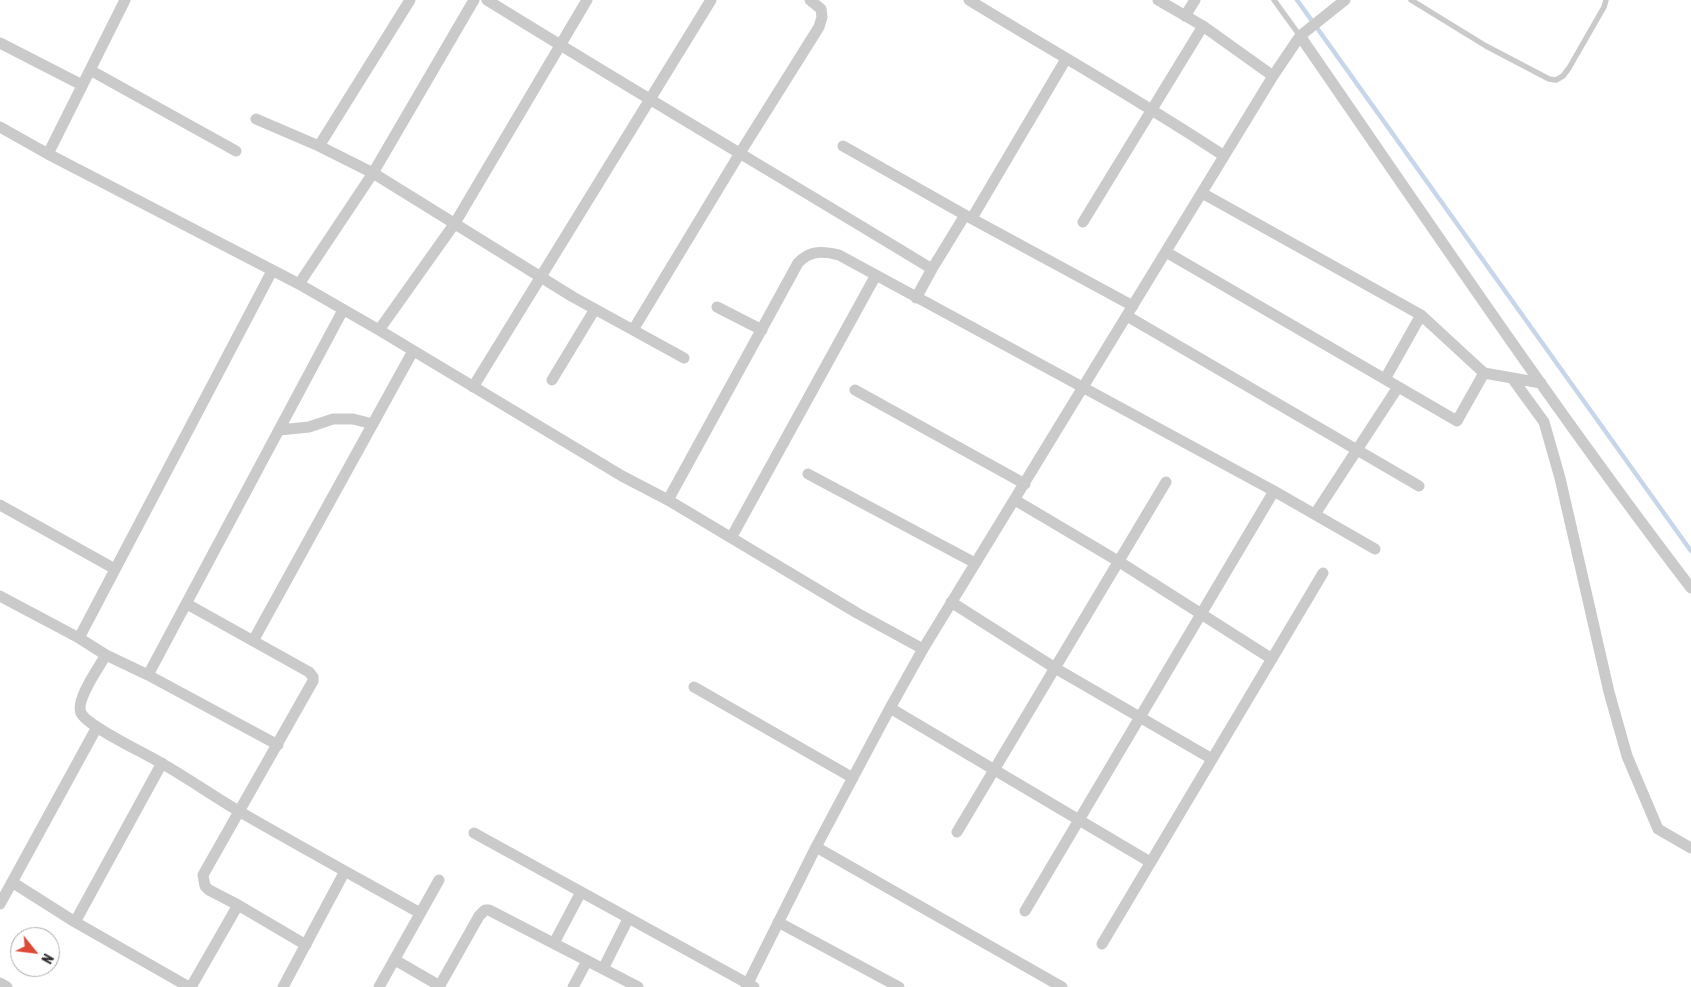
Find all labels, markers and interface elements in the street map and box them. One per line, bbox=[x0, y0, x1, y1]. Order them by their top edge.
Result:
north arrow bbox=[10, 927, 60, 977]
text: N bbox=[38, 951, 56, 966]

